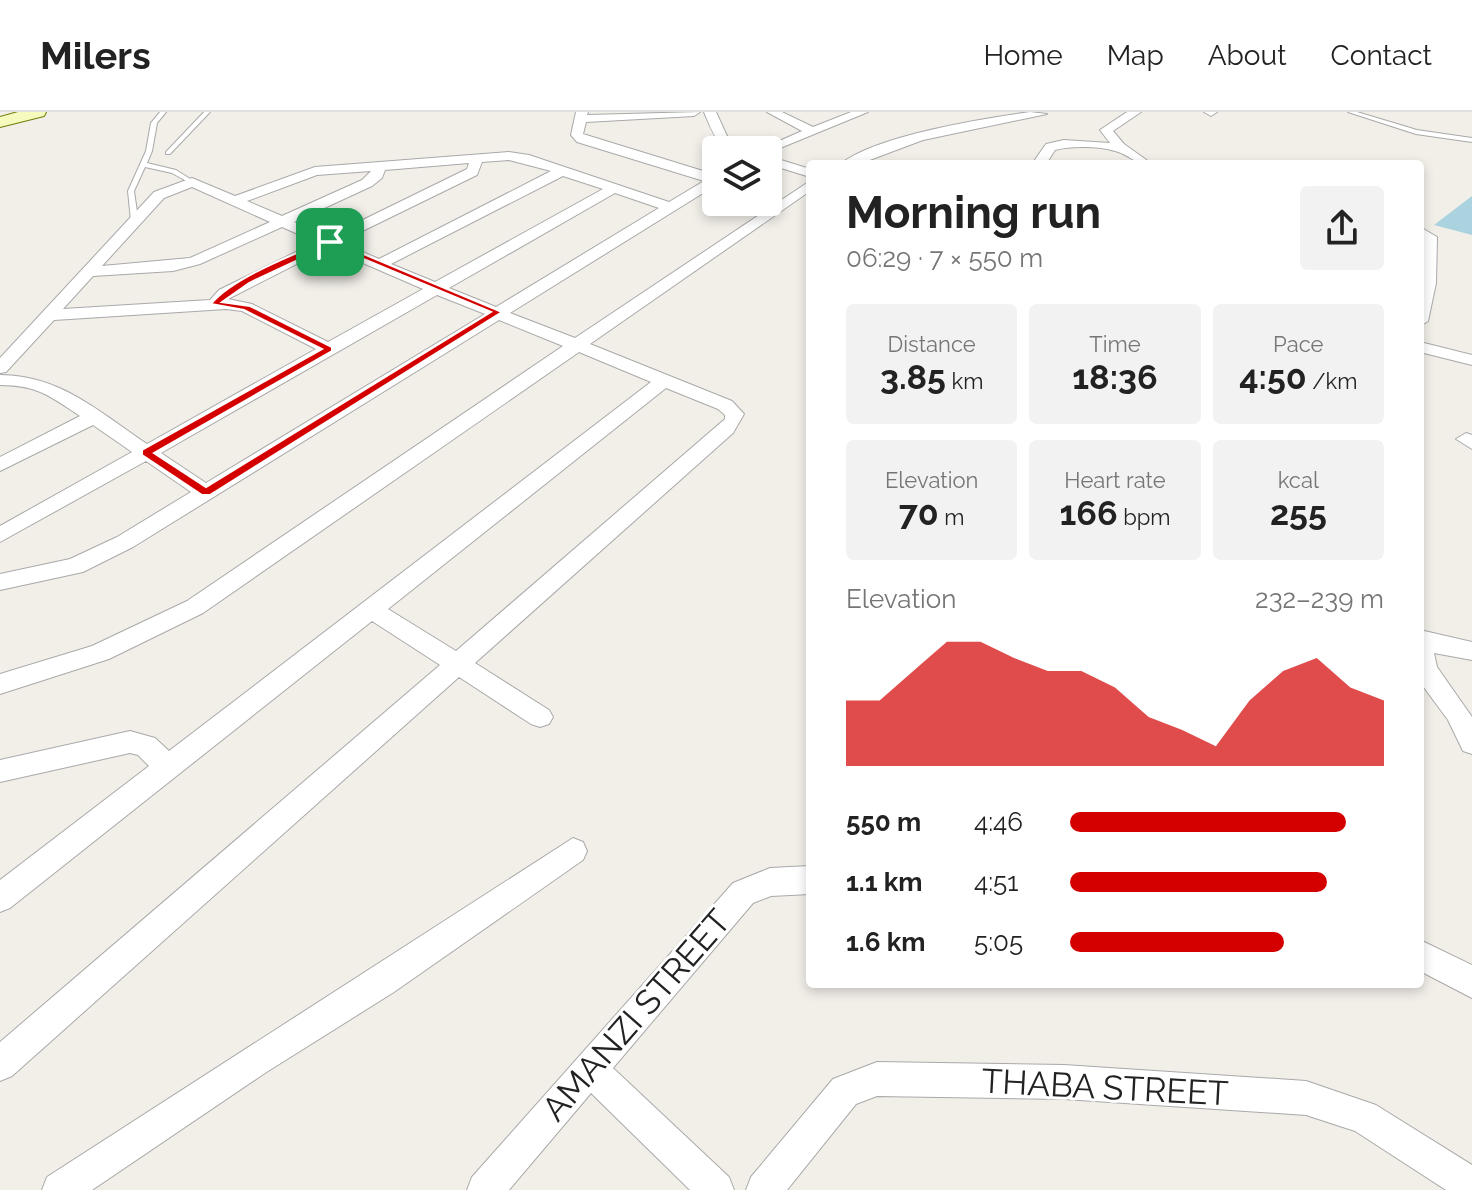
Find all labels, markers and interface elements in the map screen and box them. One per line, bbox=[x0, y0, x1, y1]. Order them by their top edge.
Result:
text: Milers bbox=[40, 33, 151, 78]
text: Home bbox=[983, 39, 1063, 72]
text: Map bbox=[1107, 39, 1164, 72]
text: About bbox=[1208, 39, 1287, 72]
text: Contact bbox=[1331, 39, 1432, 72]
map controls bbox=[702, 136, 782, 216]
button: layers bbox=[702, 136, 782, 216]
button: share bbox=[1300, 186, 1384, 270]
text: Morning run bbox=[846, 187, 1101, 238]
pin bbox=[296, 208, 364, 276]
icon: arrive bbox=[308, 220, 352, 264]
text: 06:29 · 7 × 550 m bbox=[846, 243, 1043, 273]
text: Distance bbox=[888, 331, 976, 357]
text: Time bbox=[1089, 331, 1141, 357]
text: Pace bbox=[1273, 331, 1324, 357]
text: 3.85 bbox=[880, 357, 946, 397]
text: 18:36 bbox=[1072, 357, 1158, 397]
text: 4:50 bbox=[1239, 357, 1307, 397]
text: km bbox=[946, 368, 983, 394]
text: /km bbox=[1307, 368, 1357, 394]
text: Elevation bbox=[885, 467, 978, 493]
text: Heart rate bbox=[1064, 467, 1166, 493]
text: kcal bbox=[1278, 467, 1319, 493]
text: 70 bbox=[899, 493, 939, 533]
text: 166 bbox=[1059, 493, 1118, 533]
text: 255 bbox=[1270, 493, 1327, 533]
text: m bbox=[939, 504, 965, 530]
text: bpm bbox=[1118, 504, 1171, 530]
text: Elevation bbox=[846, 584, 956, 614]
text: 232–239 m bbox=[1255, 584, 1384, 614]
text: 550 m bbox=[846, 807, 921, 837]
text: 4:46 bbox=[974, 807, 1023, 837]
text: 1.1 km bbox=[846, 867, 923, 897]
text: 4:51 bbox=[974, 867, 1018, 897]
street label: AMANZI STREET bbox=[534, 901, 739, 1129]
text: 1.6 km bbox=[846, 927, 925, 957]
text: 5:05 bbox=[974, 927, 1023, 957]
street label: THABA STREET bbox=[981, 1061, 1230, 1113]

